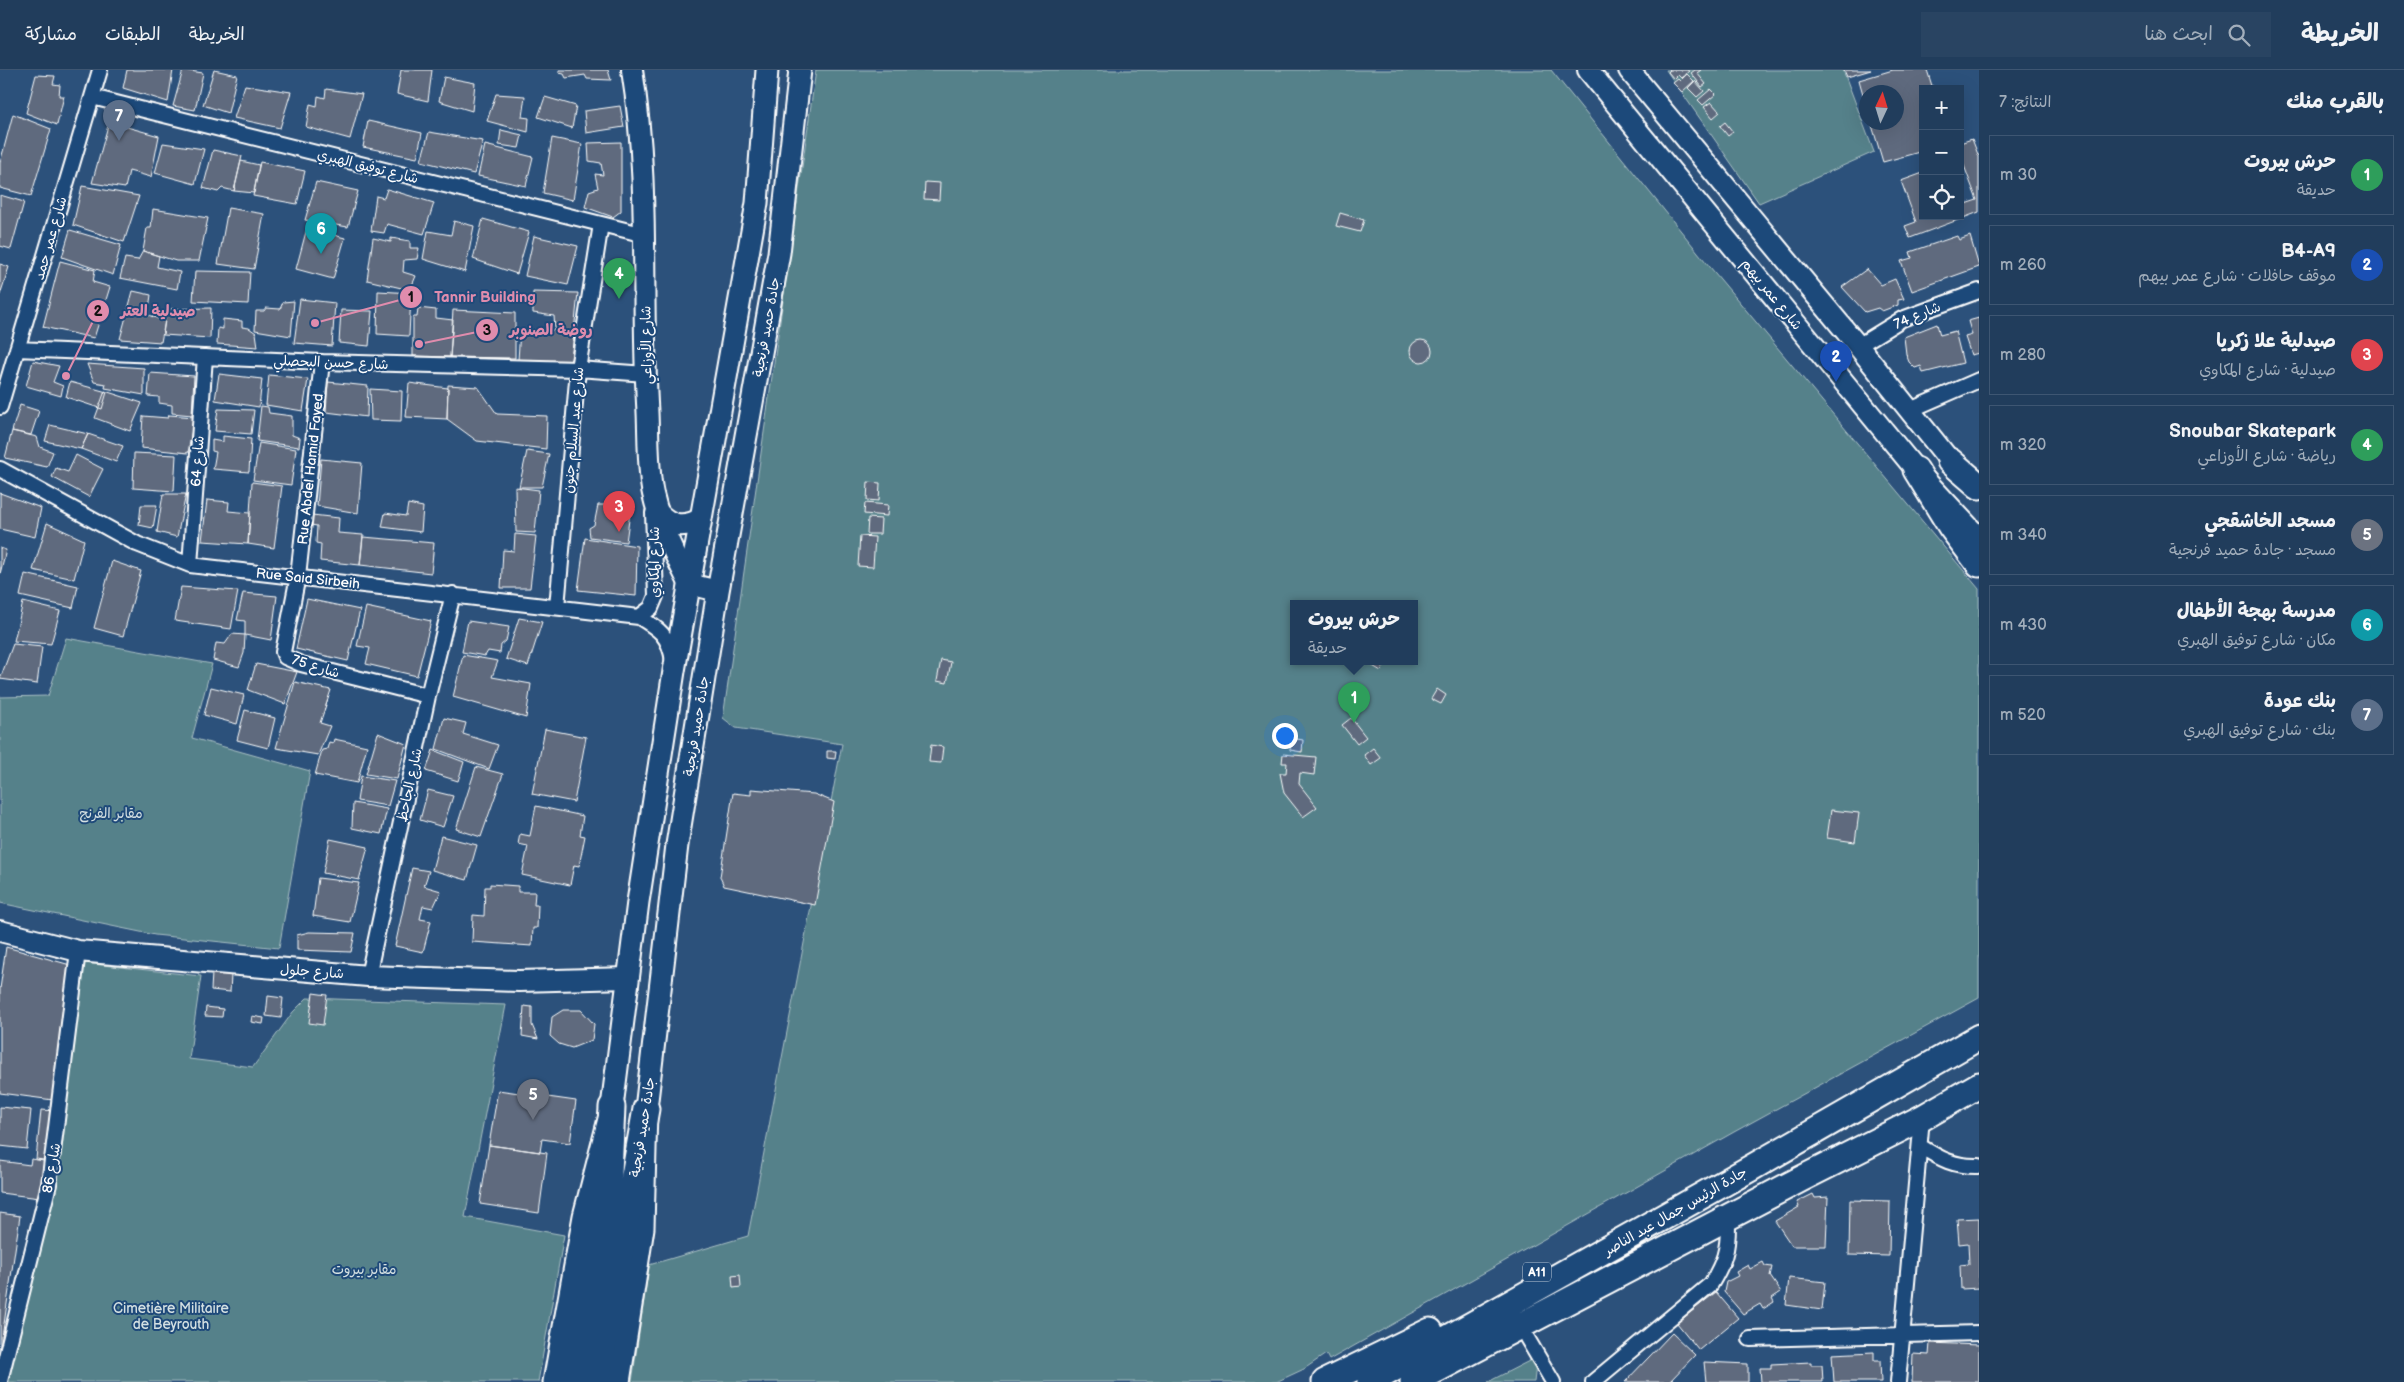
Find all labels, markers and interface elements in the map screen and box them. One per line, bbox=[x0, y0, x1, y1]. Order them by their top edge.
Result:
search box bbox=[1921, 12, 2271, 57]
text: الخريطة bbox=[2301, 19, 2379, 48]
icon: search bbox=[2225, 21, 2253, 49]
text: ابحث هنا bbox=[2144, 23, 2213, 46]
text: مشاركة bbox=[25, 24, 77, 45]
text: الطبقات bbox=[105, 24, 161, 45]
text: الخريطة bbox=[189, 24, 245, 45]
north arrow bbox=[1859, 85, 1904, 130]
map controls bbox=[1919, 85, 1964, 220]
button: + bbox=[1919, 85, 1964, 130]
text: بالقرب منك bbox=[2286, 89, 2384, 114]
text: النتائج: 7 bbox=[1999, 93, 2051, 112]
pin: 7 bbox=[103, 100, 135, 141]
button: − bbox=[1919, 130, 1964, 175]
street label: شارع توفيق الهبري bbox=[315, 146, 420, 189]
text: حرش بيروت bbox=[2244, 150, 2336, 173]
text: 30 m bbox=[2000, 166, 2037, 185]
text: 1 bbox=[2364, 166, 2370, 185]
button: locate bbox=[1919, 175, 1964, 220]
text: حديقة bbox=[2297, 181, 2336, 200]
street label: شارع عمر حمد bbox=[30, 195, 71, 282]
pin: 6 bbox=[305, 213, 337, 254]
text: B4-A9 bbox=[2281, 240, 2336, 263]
street label: شارع عمر بيهم bbox=[1736, 255, 1806, 335]
text: 260 m bbox=[2000, 256, 2046, 275]
text: 2 bbox=[2362, 256, 2372, 275]
pin: 4 bbox=[603, 258, 635, 299]
text: موقف حافلات · شارع عمر بيهم bbox=[2138, 267, 2336, 286]
street label: جادة حميد فرنجية bbox=[749, 276, 784, 378]
callout: Tannir Building bbox=[399, 282, 546, 312]
text: 1 bbox=[408, 288, 414, 307]
text: Tannir Building bbox=[434, 288, 536, 307]
callout: صيدلية العتر bbox=[86, 296, 205, 326]
street label: شارع 74 bbox=[1891, 298, 1944, 334]
text: 2 bbox=[94, 302, 103, 321]
text: صيدلية العتر bbox=[119, 302, 195, 321]
street label: شارع الأوزاعي bbox=[636, 305, 660, 384]
callout: روضة الصنوبر bbox=[475, 315, 603, 345]
text: 3 bbox=[483, 321, 492, 340]
text: روضة الصنوبر bbox=[507, 321, 593, 340]
text: صيدلية علا زكريا bbox=[2216, 330, 2336, 353]
pin: 2 bbox=[1820, 341, 1852, 382]
text: 280 m bbox=[2000, 346, 2046, 365]
text: 3 bbox=[2362, 346, 2372, 365]
street label: شارع حسن البحصلي bbox=[273, 352, 389, 377]
text: صيدلية · شارع المكاوي bbox=[2199, 361, 2336, 380]
street label: شارع عبد السلام جنون bbox=[559, 366, 589, 494]
street label: Rue Abdel Hamid Fayed bbox=[294, 393, 327, 546]
text: Snoubar Skatepark bbox=[2169, 420, 2336, 443]
street label: شارع 64 bbox=[187, 435, 209, 487]
text: 320 m bbox=[2000, 436, 2046, 455]
text: 4 bbox=[2362, 436, 2372, 455]
text: رياضة · شارع الأوزاعي bbox=[2197, 447, 2336, 466]
pin: 3 bbox=[603, 491, 635, 532]
text: مسجد الخاشقجي bbox=[2204, 510, 2336, 533]
street label: شارع المكاوي bbox=[646, 526, 665, 598]
text: 340 m bbox=[2000, 526, 2047, 545]
text: 5 bbox=[2362, 526, 2372, 545]
text: مسجد · جادة حميد فرنجية bbox=[2169, 541, 2336, 560]
street label: Rue Said Sirbeih bbox=[255, 565, 361, 592]
popup bbox=[1290, 600, 1418, 665]
text: مدرسة بهجة الأطفال bbox=[2177, 600, 2336, 623]
text: حرش بيروت bbox=[1308, 608, 1400, 631]
text: 430 m bbox=[2000, 616, 2047, 635]
text: 6 bbox=[2362, 616, 2372, 635]
text: مكان · شارع توفيق الهبري bbox=[2177, 631, 2336, 650]
text: حديقة bbox=[1308, 639, 1347, 658]
street label: شارع 75 bbox=[290, 651, 342, 683]
street label: جادة حميد فرنجية bbox=[680, 675, 713, 777]
pin: 1 bbox=[1338, 682, 1370, 723]
text: بنك عودة bbox=[2264, 690, 2336, 713]
text: 520 m bbox=[2000, 706, 2046, 725]
text: 7 bbox=[2363, 706, 2371, 725]
text: بنك · شارع توفيق الهبري bbox=[2183, 721, 2336, 740]
your location bbox=[1272, 723, 1298, 749]
street label: شارع الجاحظ bbox=[393, 747, 427, 824]
park label: مقابر الفرنج bbox=[79, 805, 143, 823]
street label: شارع جلول bbox=[279, 961, 344, 983]
street label: جادة حميد فرنجية bbox=[626, 1076, 659, 1178]
pin: 5 bbox=[517, 1079, 549, 1120]
street label: شارع 86 bbox=[39, 1142, 65, 1195]
street label: جادة الرئيس جمال عبد الناصر bbox=[1600, 1163, 1750, 1260]
park label: مقابر بيروت bbox=[332, 1261, 396, 1278]
road number: A11 bbox=[1523, 1262, 1551, 1282]
park label: Cimetière Militaire de Beyrouth bbox=[113, 1300, 229, 1333]

